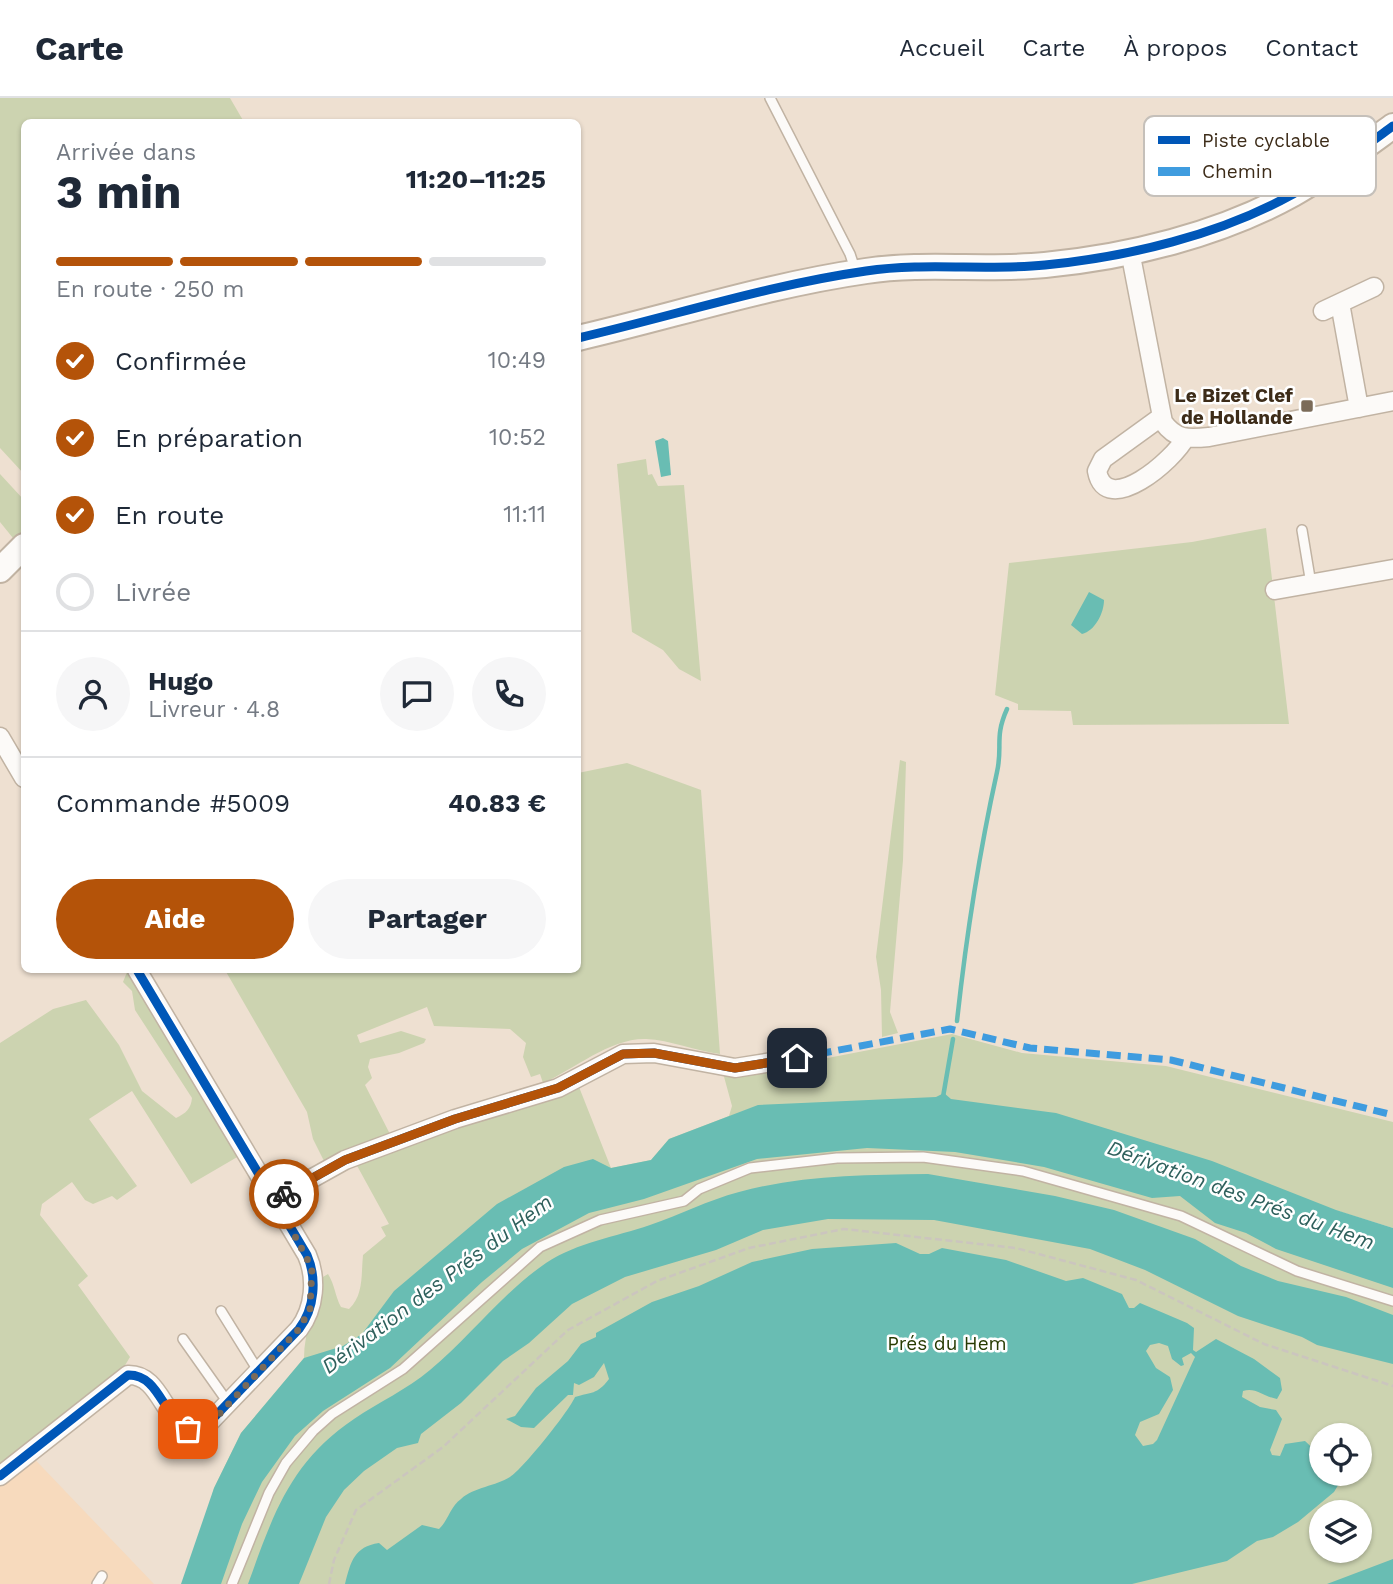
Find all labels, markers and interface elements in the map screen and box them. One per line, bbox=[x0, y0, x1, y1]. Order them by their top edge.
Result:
text: Carte bbox=[35, 29, 124, 68]
text: Accueil bbox=[899, 34, 984, 62]
text: Carte bbox=[1022, 34, 1085, 62]
text: À propos bbox=[1123, 34, 1227, 62]
text: Contact bbox=[1265, 34, 1358, 62]
legend bbox=[1144, 116, 1376, 196]
text: Piste cyclable bbox=[1202, 129, 1330, 152]
text: Arrivée dans bbox=[56, 139, 196, 166]
text: Chemin bbox=[1202, 160, 1273, 183]
text: 11:20–11:25 bbox=[406, 164, 546, 194]
text: 3 min bbox=[56, 165, 182, 219]
text: En route · 250 m bbox=[56, 276, 244, 303]
icon: check bbox=[56, 342, 94, 380]
text: Confirmée bbox=[115, 346, 247, 376]
text: 10:49 bbox=[488, 347, 546, 374]
place label: Le Bizet Clef de Hollande bbox=[1174, 384, 1293, 429]
marker: Le Bizet Clef de Hollande bbox=[1299, 398, 1315, 414]
icon: check bbox=[56, 419, 94, 457]
text: En préparation bbox=[115, 423, 303, 453]
text: 10:52 bbox=[489, 424, 546, 451]
icon: check bbox=[56, 496, 94, 534]
text: En route bbox=[115, 500, 224, 530]
text: 11:11 bbox=[503, 501, 546, 528]
text: Livrée bbox=[115, 577, 191, 607]
button: person bbox=[56, 657, 130, 731]
button: chat bbox=[380, 657, 454, 731]
button: phone bbox=[472, 657, 546, 731]
text: Hugo bbox=[148, 666, 213, 696]
text: Livreur · 4.8 bbox=[148, 696, 280, 723]
text: Commande #5009 bbox=[56, 788, 290, 818]
text: 40.83 € bbox=[448, 788, 546, 818]
button: Aide bbox=[56, 879, 294, 959]
button: Partager bbox=[308, 879, 546, 959]
pin bbox=[767, 1028, 827, 1088]
icon: home bbox=[778, 1039, 816, 1077]
water label: Dérivation des Prés du Hem bbox=[1104, 1134, 1378, 1255]
courier bbox=[249, 1159, 319, 1229]
icon: bike bbox=[265, 1175, 303, 1213]
water label: Dérivation des Prés du Hem bbox=[316, 1189, 557, 1379]
park label: Prés du Hem bbox=[887, 1332, 1007, 1355]
pin bbox=[158, 1399, 218, 1459]
icon: bag bbox=[169, 1410, 207, 1448]
map controls bbox=[1309, 1423, 1372, 1563]
button: locate bbox=[1309, 1423, 1372, 1486]
button: layers bbox=[1309, 1500, 1372, 1563]

